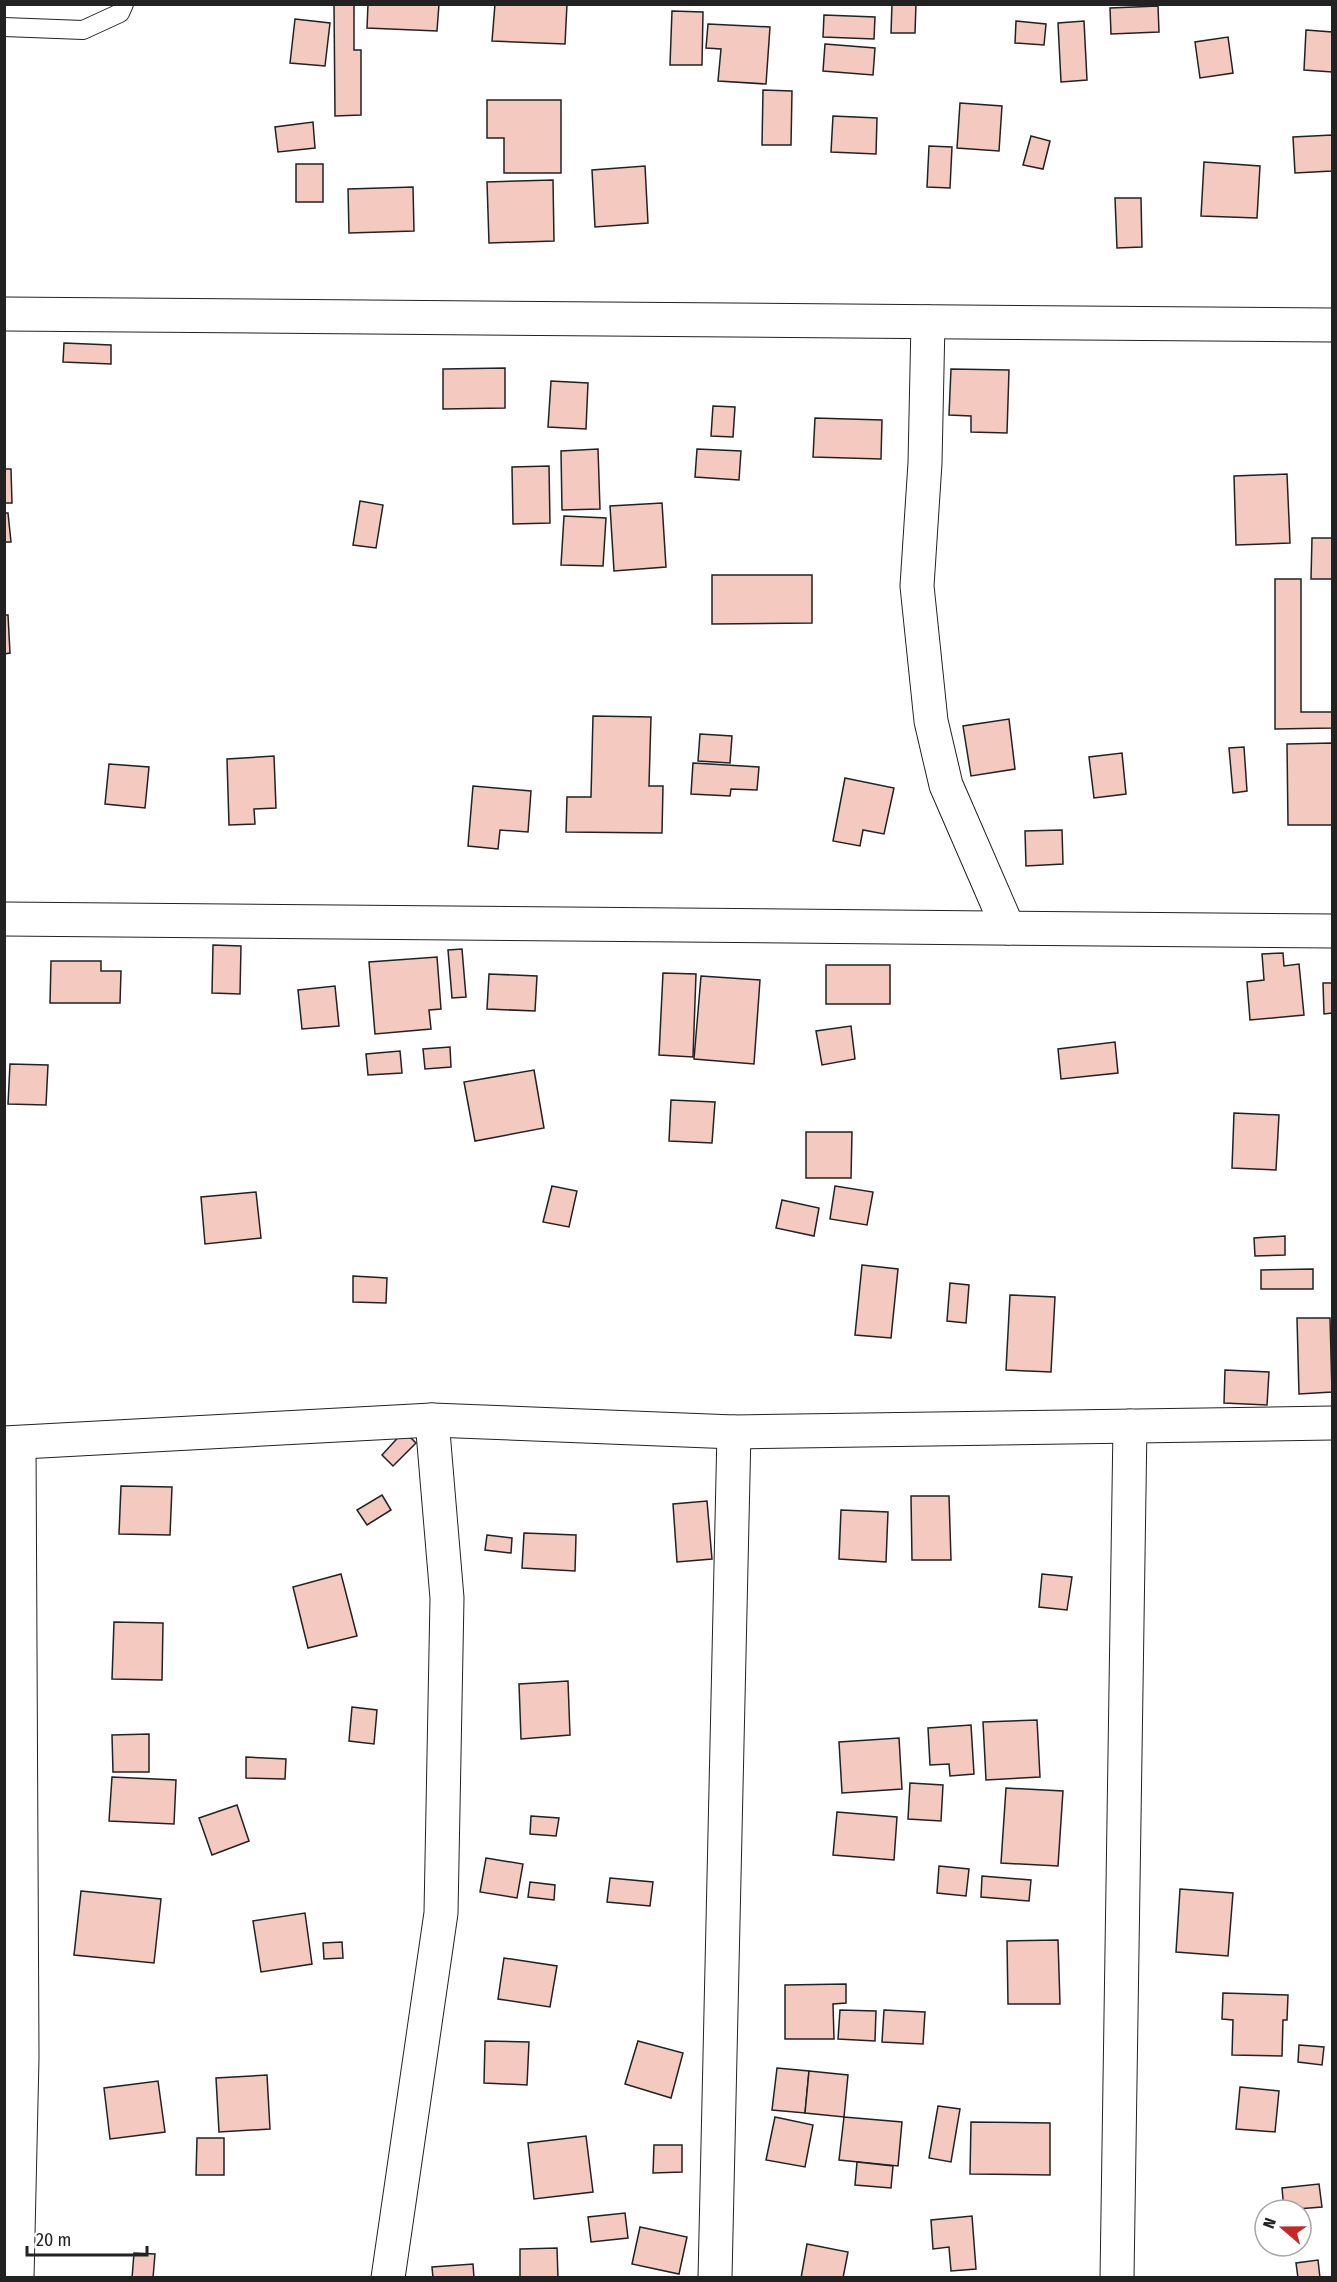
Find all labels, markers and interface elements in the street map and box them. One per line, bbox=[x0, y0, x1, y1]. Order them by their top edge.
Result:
north arrow bbox=[1253, 2198, 1313, 2258]
text: N bbox=[1259, 2215, 1280, 2231]
scale bar bbox=[27, 2219, 147, 2257]
text: 20 m bbox=[36, 2229, 71, 2251]

